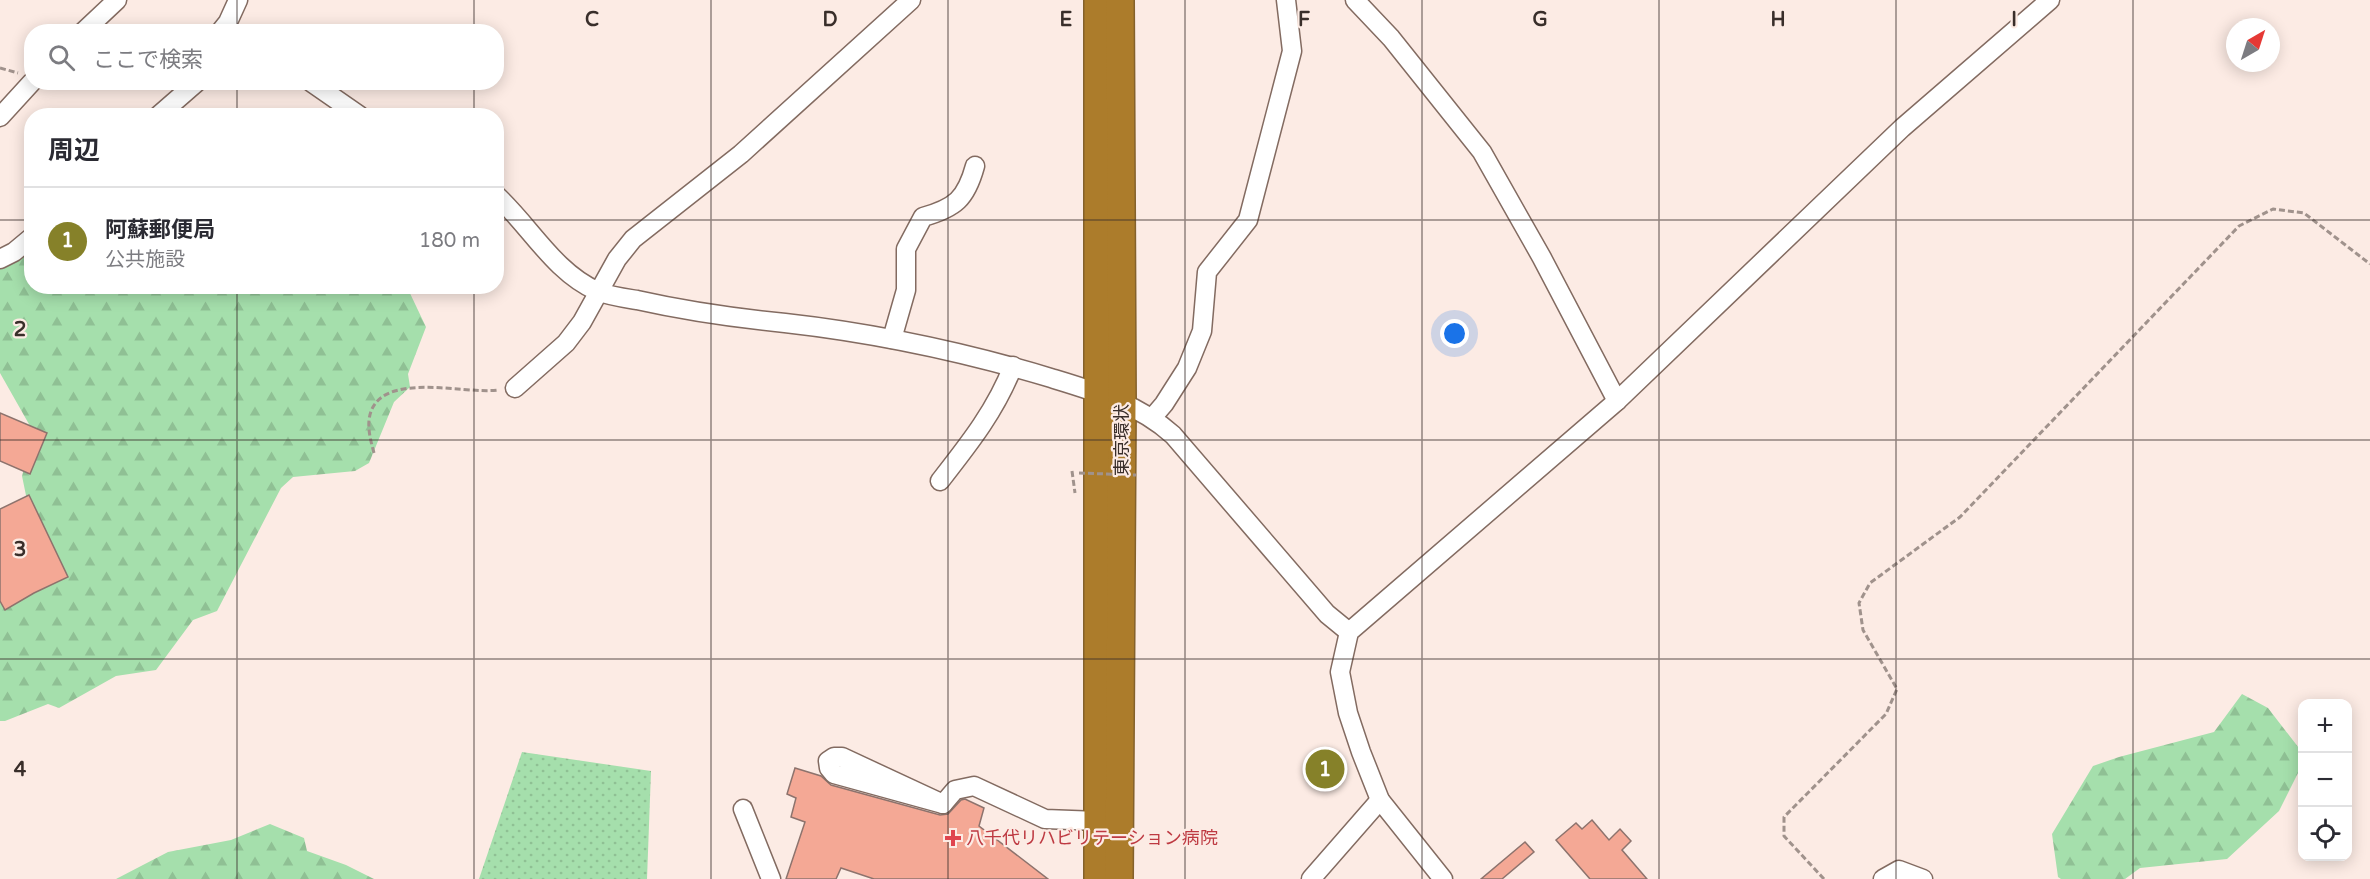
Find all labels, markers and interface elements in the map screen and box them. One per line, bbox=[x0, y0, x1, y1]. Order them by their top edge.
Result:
text: C bbox=[585, 8, 599, 32]
text: D bbox=[822, 8, 838, 32]
text: E bbox=[1060, 8, 1073, 32]
text: F bbox=[1298, 8, 1310, 32]
text: G bbox=[1532, 8, 1548, 32]
text: H bbox=[1770, 8, 1786, 32]
text: I bbox=[2011, 8, 2017, 32]
north arrow bbox=[2226, 18, 2280, 72]
search box bbox=[24, 24, 504, 90]
icon: search bbox=[45, 41, 78, 74]
text: ここで検索 bbox=[93, 47, 203, 73]
text: 周辺 bbox=[48, 135, 100, 166]
text: 阿蘇郵便局 bbox=[105, 217, 215, 243]
text: 1 bbox=[61, 229, 74, 253]
text: 180 m bbox=[419, 229, 480, 253]
text: 公共施設 bbox=[105, 248, 185, 272]
text: 2 bbox=[14, 318, 26, 342]
your location bbox=[1440, 319, 1469, 348]
street label: 東京環状 bbox=[1111, 404, 1133, 476]
text: 3 bbox=[14, 538, 26, 562]
map controls bbox=[2298, 699, 2352, 861]
button: + bbox=[2298, 699, 2352, 753]
pin: 1 bbox=[1306, 746, 1344, 792]
button: − bbox=[2298, 753, 2352, 807]
text: 4 bbox=[14, 758, 27, 782]
button: locate bbox=[2298, 807, 2352, 861]
place label: 八千代リハビリテーション病院 bbox=[966, 827, 1218, 849]
marker: 八千代リハビリテーション病院 bbox=[944, 829, 962, 847]

